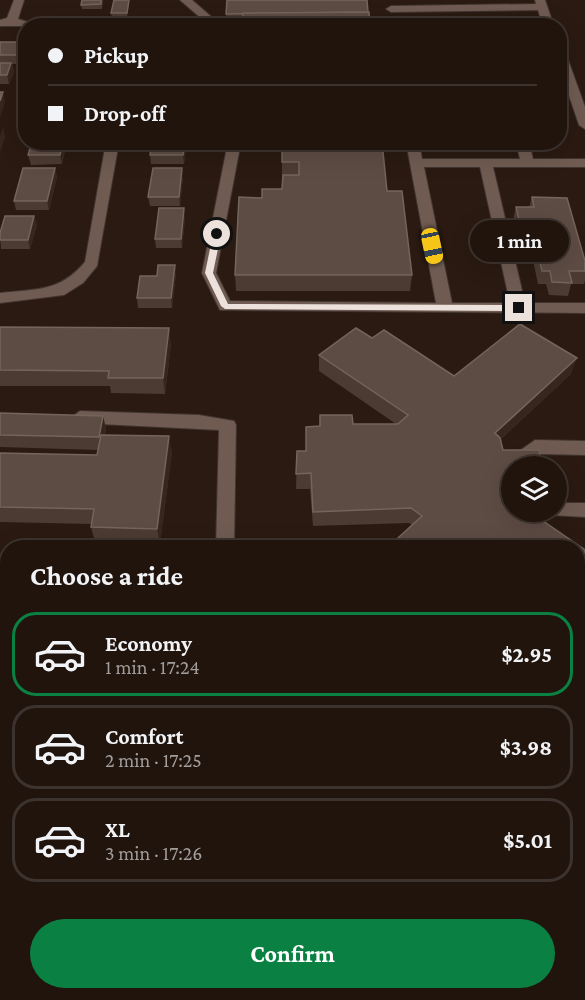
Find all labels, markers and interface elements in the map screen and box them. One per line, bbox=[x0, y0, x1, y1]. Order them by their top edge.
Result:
text: Pickup bbox=[84, 43, 149, 68]
text: Drop-off bbox=[84, 101, 166, 126]
route start bbox=[203, 220, 230, 247]
callout: 1 min bbox=[470, 221, 568, 263]
car bbox=[419, 227, 445, 265]
text: 1 min bbox=[497, 230, 542, 252]
route end bbox=[505, 294, 532, 321]
map controls bbox=[501, 456, 567, 522]
button: layers bbox=[501, 456, 567, 522]
text: Choose a ride bbox=[30, 561, 183, 591]
icon: car bbox=[33, 627, 87, 681]
text: Economy bbox=[105, 631, 192, 656]
text: $2.95 bbox=[501, 642, 552, 667]
text: 1 min · 17:24 bbox=[105, 656, 200, 678]
icon: car bbox=[33, 720, 87, 774]
text: Comfort bbox=[105, 724, 183, 749]
text: $3.98 bbox=[500, 735, 552, 760]
text: 2 min · 17:25 bbox=[105, 749, 202, 771]
icon: car bbox=[33, 813, 87, 867]
text: XL bbox=[105, 817, 130, 842]
text: $5.01 bbox=[503, 828, 552, 853]
text: 3 min · 17:26 bbox=[105, 842, 202, 864]
button: Confirm bbox=[30, 919, 555, 988]

